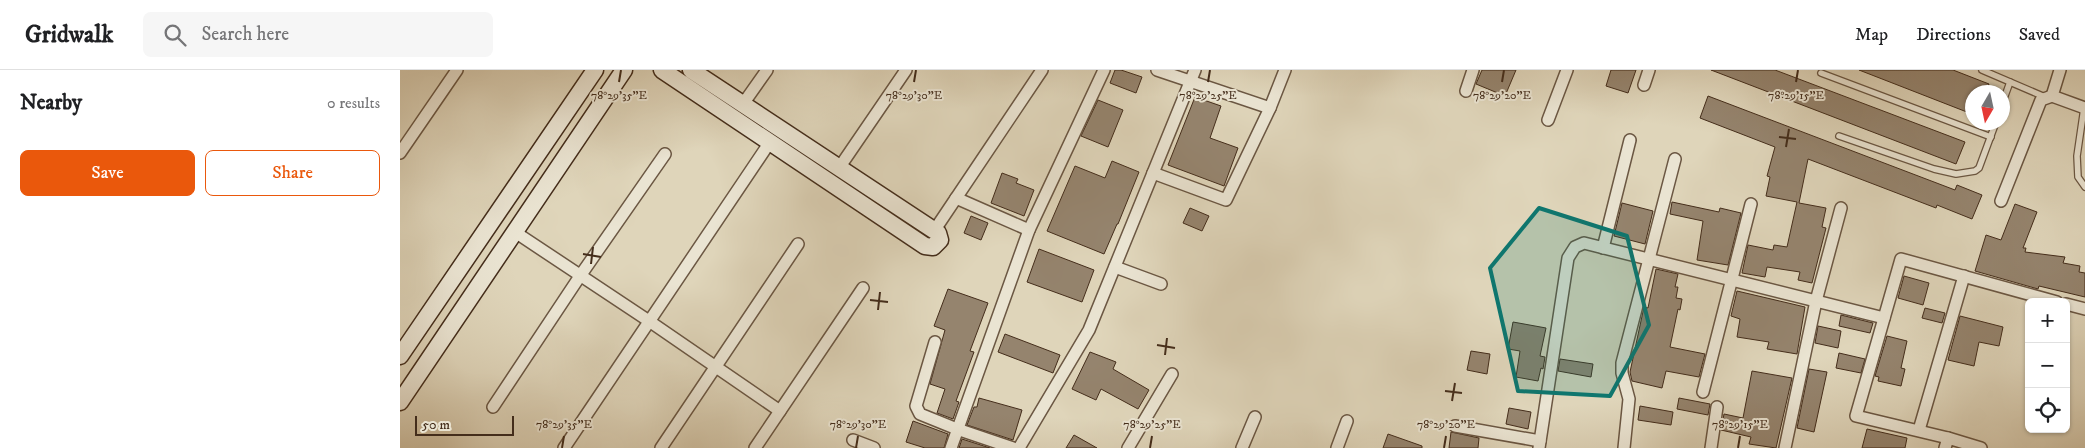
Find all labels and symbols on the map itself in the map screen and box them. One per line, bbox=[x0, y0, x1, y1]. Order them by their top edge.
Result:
north arrow bbox=[1965, 85, 2010, 130]
text: 78°29'35"E bbox=[591, 88, 648, 103]
text: 78°29'30"E bbox=[886, 88, 943, 103]
text: 78°29'25"E bbox=[1179, 88, 1237, 103]
text: 78°29'20"E bbox=[1473, 88, 1531, 103]
text: 78°29'15"E bbox=[1768, 88, 1824, 103]
scale bar bbox=[415, 413, 514, 436]
text: 78°29'35"E bbox=[536, 417, 593, 432]
text: 78°29'30"E bbox=[830, 417, 887, 432]
text: 78°29'25"E bbox=[1123, 417, 1181, 432]
text: 78°29'20"E bbox=[1417, 417, 1475, 432]
text: 78°29'15"E bbox=[1712, 417, 1768, 432]

